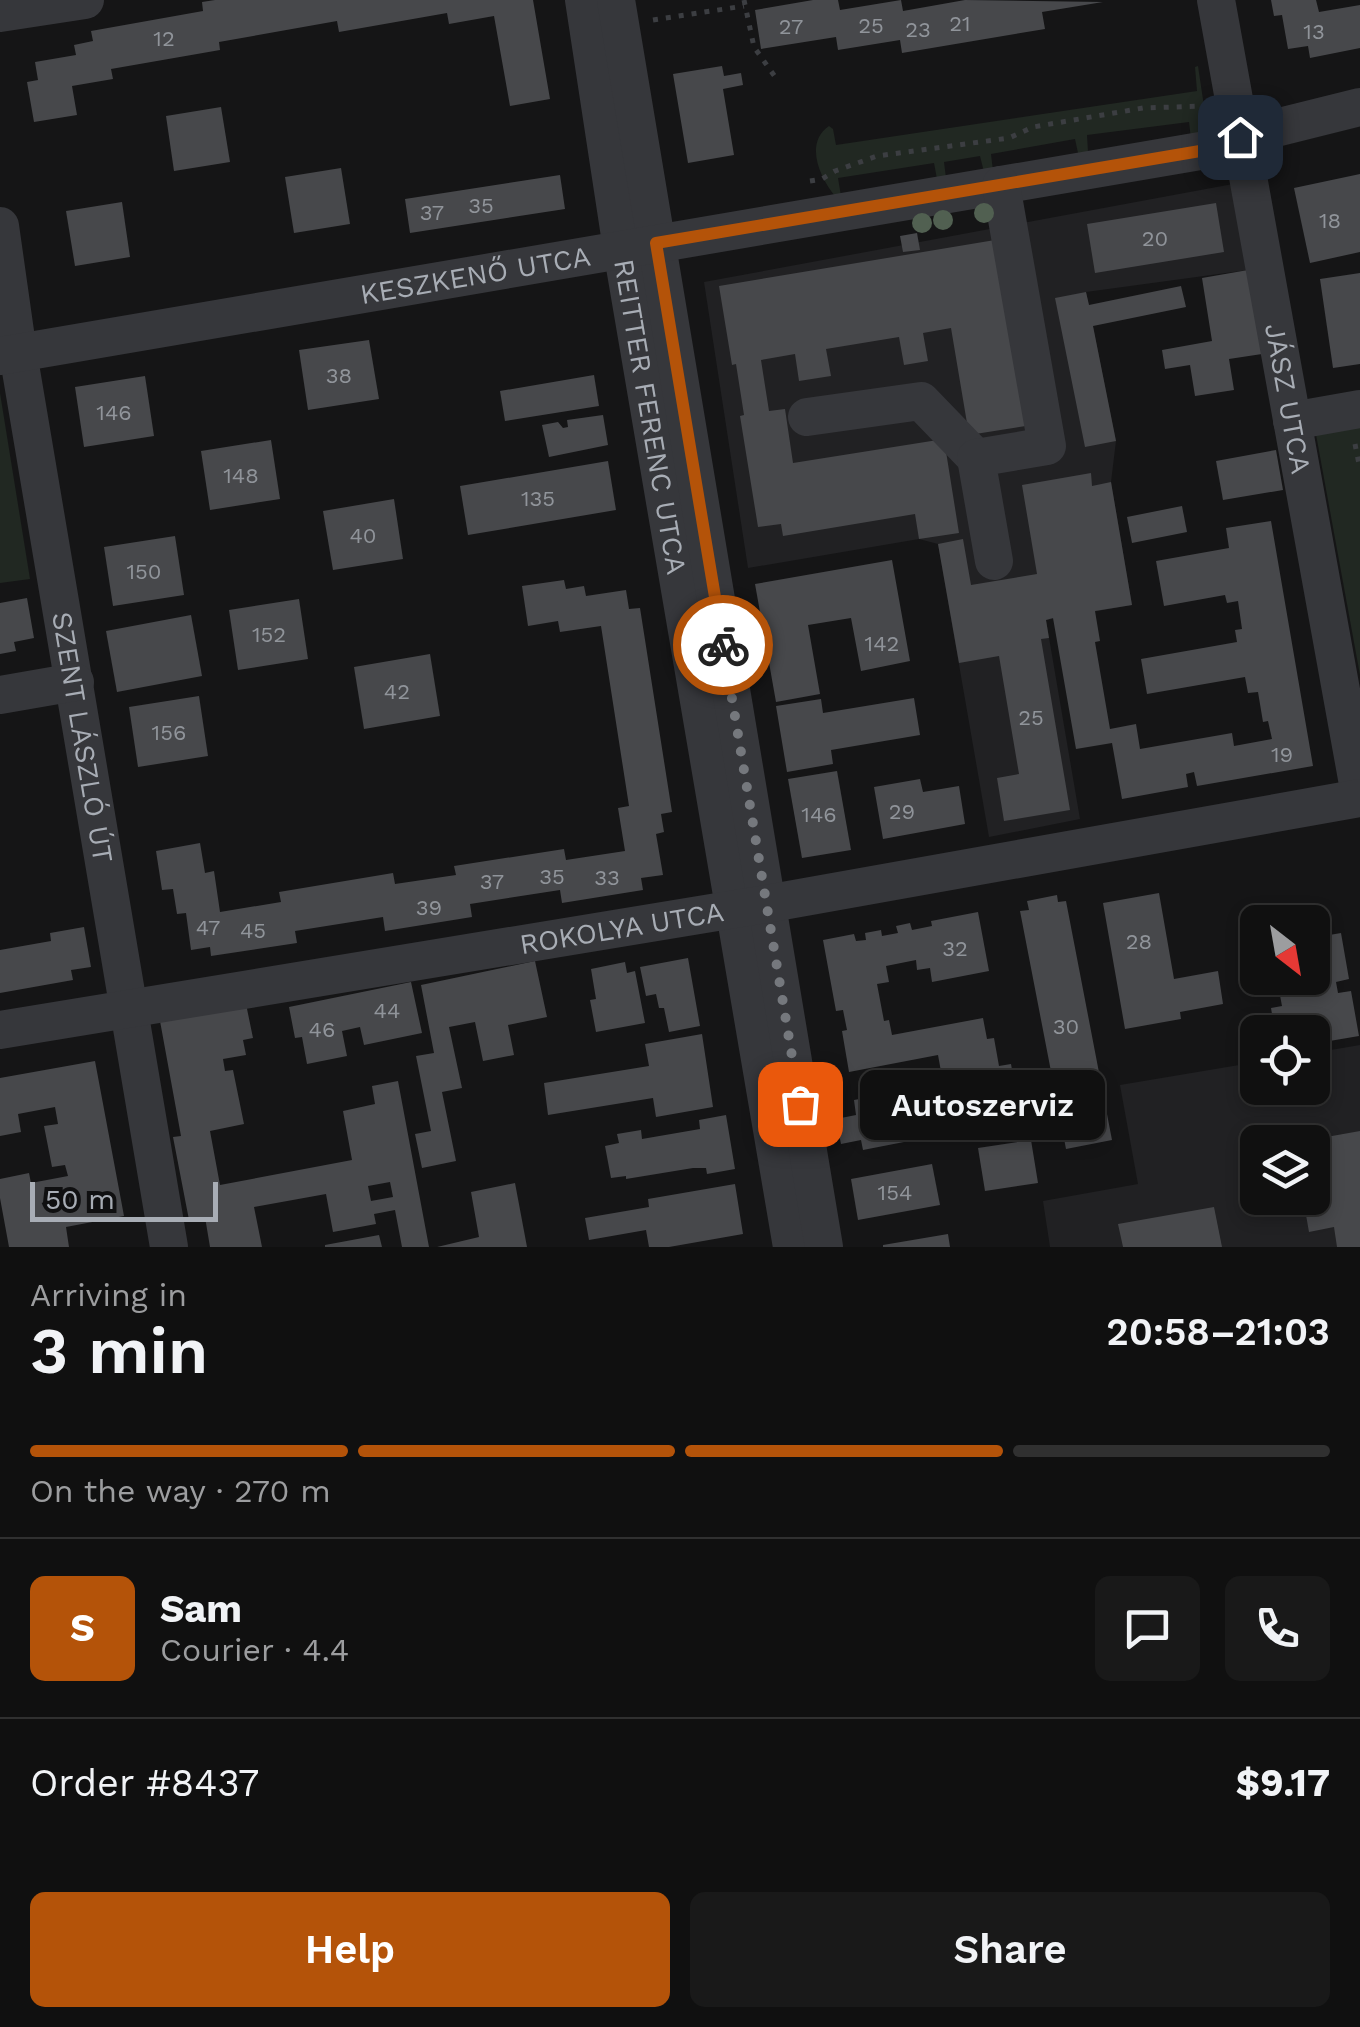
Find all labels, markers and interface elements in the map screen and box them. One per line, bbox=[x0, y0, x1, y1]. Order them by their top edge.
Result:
house number: 21 bbox=[949, 11, 971, 36]
house number: 25 bbox=[858, 13, 884, 38]
house number: 27 bbox=[779, 14, 803, 39]
house number: 23 bbox=[905, 17, 931, 42]
house number: 13 bbox=[1303, 19, 1325, 44]
house number: 12 bbox=[153, 26, 175, 51]
pin bbox=[1198, 95, 1283, 180]
icon: home bbox=[1213, 110, 1268, 165]
house number: 35 bbox=[468, 193, 494, 218]
house number: 37 bbox=[420, 200, 444, 225]
house number: 18 bbox=[1319, 208, 1341, 233]
house number: 20 bbox=[1142, 226, 1168, 251]
street label: KESZKENŐ UTCA bbox=[358, 239, 593, 311]
street label: REITTER FERENC UTCA bbox=[607, 257, 693, 577]
street label: JÁSZ UTCA bbox=[1258, 321, 1318, 477]
house number: 38 bbox=[326, 363, 352, 388]
house number: 146 bbox=[96, 400, 132, 425]
house number: 148 bbox=[223, 463, 259, 488]
house number: 135 bbox=[521, 486, 555, 511]
house number: 40 bbox=[349, 523, 377, 548]
house number: 150 bbox=[126, 559, 162, 584]
courier bbox=[673, 595, 773, 695]
street label: SZENT LÁSZLÓ ÚT bbox=[45, 610, 120, 865]
icon: bike bbox=[696, 618, 751, 673]
house number: 152 bbox=[252, 622, 286, 647]
house number: 142 bbox=[865, 631, 899, 656]
house number: 42 bbox=[384, 679, 410, 704]
house number: 25 bbox=[1018, 705, 1044, 730]
house number: 156 bbox=[152, 720, 186, 745]
house number: 19 bbox=[1271, 742, 1293, 767]
house number: 29 bbox=[889, 799, 915, 824]
house number: 146 bbox=[801, 802, 837, 827]
house number: 35 bbox=[539, 864, 565, 889]
house number: 33 bbox=[594, 865, 620, 890]
house number: 37 bbox=[480, 869, 504, 894]
house number: 39 bbox=[416, 895, 442, 920]
street label: ROKOLYA UTCA bbox=[517, 895, 726, 961]
north arrow bbox=[1240, 905, 1330, 995]
map controls bbox=[1240, 905, 1330, 1215]
house number: 47 bbox=[196, 915, 220, 940]
house number: 45 bbox=[240, 918, 266, 943]
house number: 28 bbox=[1126, 929, 1152, 954]
house number: 32 bbox=[942, 936, 968, 961]
house number: 44 bbox=[374, 998, 400, 1023]
house number: 30 bbox=[1053, 1014, 1079, 1039]
button: locate bbox=[1240, 1015, 1330, 1105]
house number: 46 bbox=[309, 1017, 335, 1042]
pin bbox=[758, 1062, 843, 1147]
callout: Autoszerviz bbox=[860, 1069, 1105, 1139]
icon: bag bbox=[773, 1077, 828, 1132]
text: Autoszerviz bbox=[891, 1086, 1074, 1124]
button: layers bbox=[1240, 1125, 1330, 1215]
scale bar bbox=[30, 1177, 218, 1222]
house number: 154 bbox=[878, 1180, 912, 1205]
text: 50 m bbox=[45, 1183, 115, 1216]
text: Arriving in bbox=[30, 1276, 187, 1314]
text: 20:58–21:03 bbox=[1106, 1310, 1330, 1354]
text: 3 min bbox=[30, 1313, 208, 1389]
text: On the way · 270 m bbox=[30, 1472, 331, 1510]
button: chat bbox=[1095, 1576, 1200, 1681]
button: phone bbox=[1225, 1576, 1330, 1681]
text: Sam bbox=[160, 1587, 242, 1631]
text: S bbox=[70, 1606, 95, 1650]
text: Courier · 4.4 bbox=[160, 1631, 349, 1669]
text: Order #8437 bbox=[30, 1761, 259, 1805]
text: $9.17 bbox=[1236, 1761, 1330, 1805]
button: Help bbox=[30, 1892, 670, 2007]
button: Share bbox=[690, 1892, 1330, 2007]

